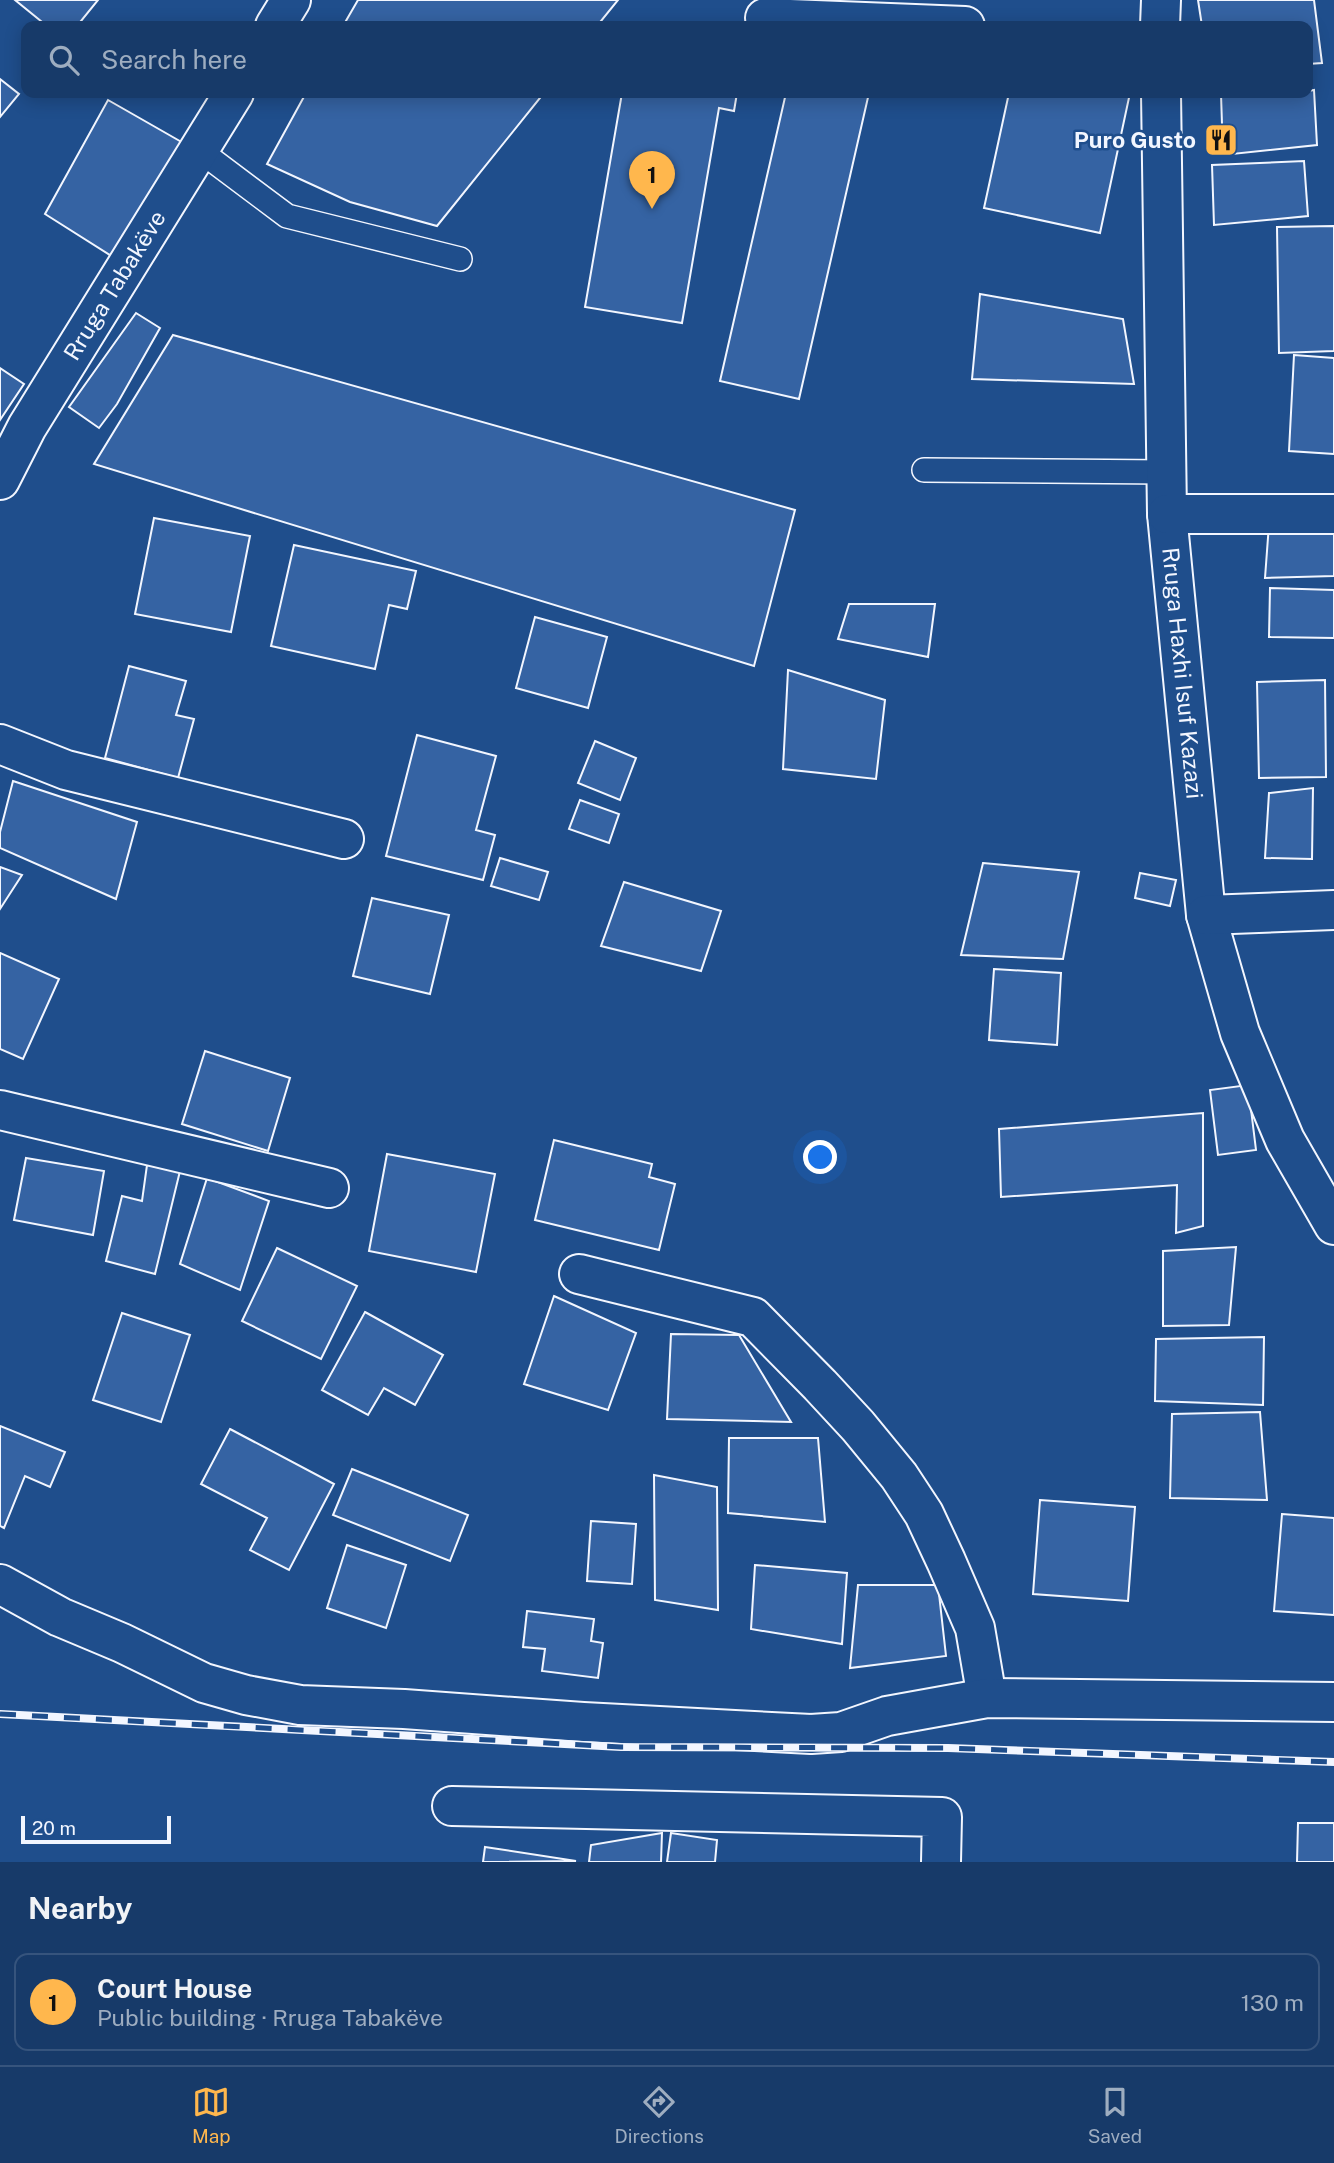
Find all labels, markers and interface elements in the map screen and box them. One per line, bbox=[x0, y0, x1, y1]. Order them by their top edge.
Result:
search box bbox=[21, 21, 1313, 98]
icon: search bbox=[45, 41, 83, 79]
text: Search here bbox=[101, 44, 247, 75]
restaurant icon: Puro Gusto bbox=[1202, 121, 1240, 159]
place label: Puro Gusto bbox=[1074, 126, 1196, 153]
pin: 1 bbox=[629, 151, 675, 209]
street label: Rruga Tabakëve bbox=[58, 205, 171, 365]
street label: Rruga Haxhi Isuf Kazazi bbox=[1157, 546, 1209, 800]
your location bbox=[803, 1140, 837, 1174]
scale bar bbox=[21, 1813, 172, 1845]
text: 20 m bbox=[32, 1817, 76, 1839]
text: Nearby bbox=[28, 1890, 132, 1926]
text: Court House bbox=[97, 1973, 252, 2004]
text: 1 bbox=[48, 1989, 58, 2016]
text: 130 m bbox=[1241, 1989, 1304, 2016]
text: Public building · Rruga Tabakëve bbox=[97, 2004, 443, 2031]
tab: Map bbox=[192, 2083, 231, 2147]
tab: Directions bbox=[615, 2083, 704, 2147]
tab: Saved bbox=[1088, 2083, 1142, 2147]

